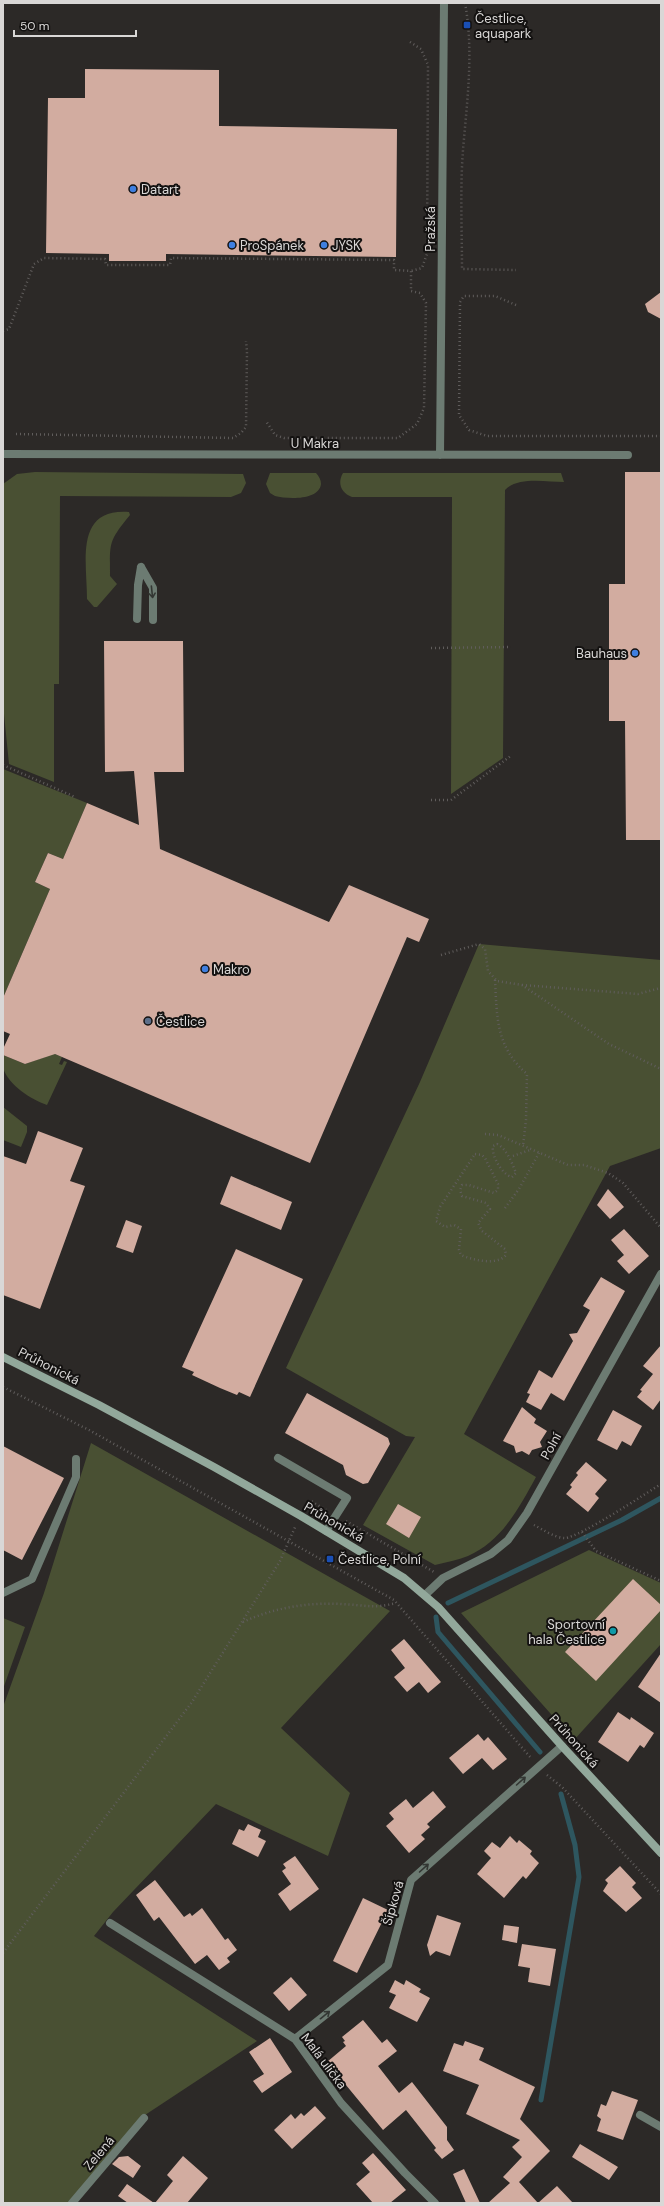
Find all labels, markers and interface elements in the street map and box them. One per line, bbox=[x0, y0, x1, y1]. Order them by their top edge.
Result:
place label: Čestlice, aquapark bbox=[475, 10, 532, 42]
scale bar bbox=[14, 12, 136, 38]
text: 50 m bbox=[20, 18, 49, 34]
marker: Čestlice, aquapark bbox=[462, 20, 472, 30]
place label: Datart bbox=[141, 181, 179, 198]
marker: Datart bbox=[128, 184, 138, 194]
street label: Pražská bbox=[422, 206, 439, 252]
place label: ProSpánek bbox=[240, 237, 304, 254]
place label: JYSK bbox=[332, 237, 361, 254]
marker: ProSpánek bbox=[227, 240, 237, 250]
marker: JYSK bbox=[319, 240, 329, 250]
street label: U Makra bbox=[291, 435, 339, 452]
one-way arrow bbox=[149, 585, 156, 598]
place label: Bauhaus bbox=[576, 645, 627, 662]
marker: Bauhaus bbox=[630, 648, 640, 658]
place label: Makro bbox=[213, 961, 250, 978]
marker: Makro bbox=[200, 964, 210, 974]
place label: Čestlice bbox=[156, 1013, 205, 1030]
marker: Čestlice bbox=[143, 1016, 153, 1026]
street label: Průhonická bbox=[15, 1343, 83, 1389]
street label: Polní bbox=[537, 1429, 565, 1462]
street label: Průhonická bbox=[301, 1498, 367, 1546]
place label: Čestlice, Polní bbox=[338, 1551, 421, 1568]
marker: Čestlice, Polní bbox=[325, 1554, 335, 1564]
place label: Sportovní hala Čestlice bbox=[528, 1616, 605, 1648]
marker: Sportovní hala Čestlice bbox=[608, 1626, 618, 1636]
street label: Průhonická bbox=[545, 1711, 603, 1771]
one-way arrow bbox=[516, 1777, 526, 1786]
one-way arrow bbox=[419, 1864, 430, 1873]
street label: Šípková bbox=[379, 1879, 407, 1927]
one-way arrow bbox=[320, 2011, 331, 2019]
street label: Malá ulička bbox=[297, 2030, 351, 2092]
street label: Zelená bbox=[80, 2133, 118, 2173]

